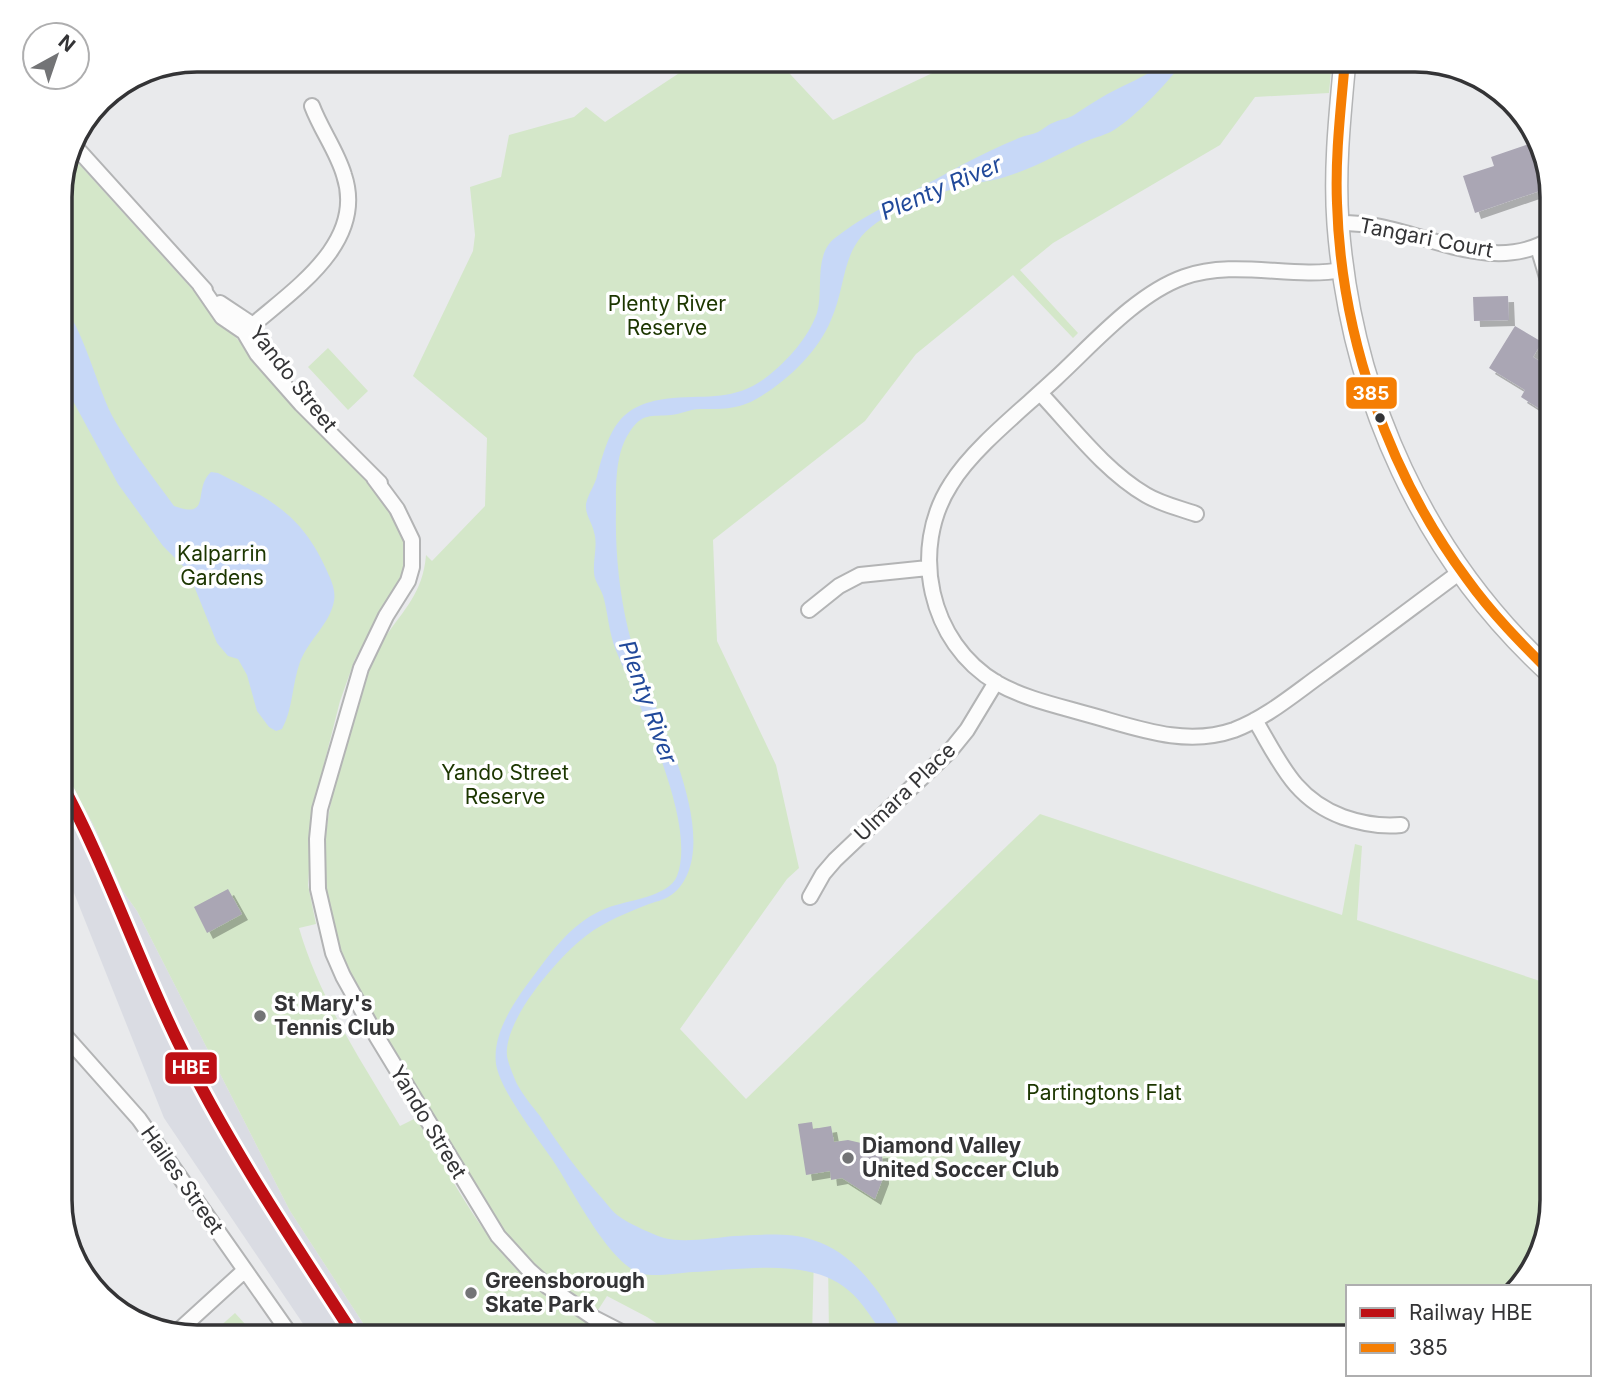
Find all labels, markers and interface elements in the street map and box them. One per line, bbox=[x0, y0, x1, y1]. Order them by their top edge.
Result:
north arrow bbox=[21, 21, 91, 91]
text: N bbox=[54, 30, 80, 57]
water label: Plenty River bbox=[876, 149, 1007, 226]
street label: Tangari Court bbox=[1357, 212, 1495, 263]
park label: Plenty River Reserve bbox=[608, 291, 726, 340]
street label: Yando Street bbox=[244, 321, 343, 437]
line badge: 385 bbox=[1345, 376, 1398, 410]
text: 385 bbox=[1353, 382, 1389, 405]
unlabelled marker bbox=[1373, 411, 1387, 425]
park label: Kalparrin Gardens bbox=[177, 541, 267, 590]
water label: Plenty River bbox=[613, 636, 684, 769]
street label: Ulmara Place bbox=[849, 737, 960, 846]
park label: Yando Street Reserve bbox=[441, 760, 569, 809]
place label: St Mary's Tennis Club bbox=[274, 991, 395, 1040]
marker: St Mary's Tennis Club bbox=[252, 1008, 268, 1024]
line badge: HBE bbox=[164, 1051, 218, 1085]
text: HBE bbox=[172, 1056, 210, 1079]
street label: Yando Street bbox=[385, 1061, 472, 1183]
park label: Partingtons Flat bbox=[1026, 1080, 1182, 1105]
street label: Hailes Street bbox=[136, 1121, 229, 1239]
place label: Diamond Valley United Soccer Club bbox=[862, 1133, 1059, 1182]
marker: Diamond Valley United Soccer Club bbox=[840, 1150, 856, 1166]
place label: Greensborough Skate Park bbox=[485, 1268, 645, 1317]
marker: Greensborough Skate Park bbox=[463, 1285, 479, 1301]
legend bbox=[1346, 1285, 1591, 1376]
text: Railway HBE bbox=[1409, 1300, 1533, 1325]
text: 385 bbox=[1409, 1335, 1448, 1360]

